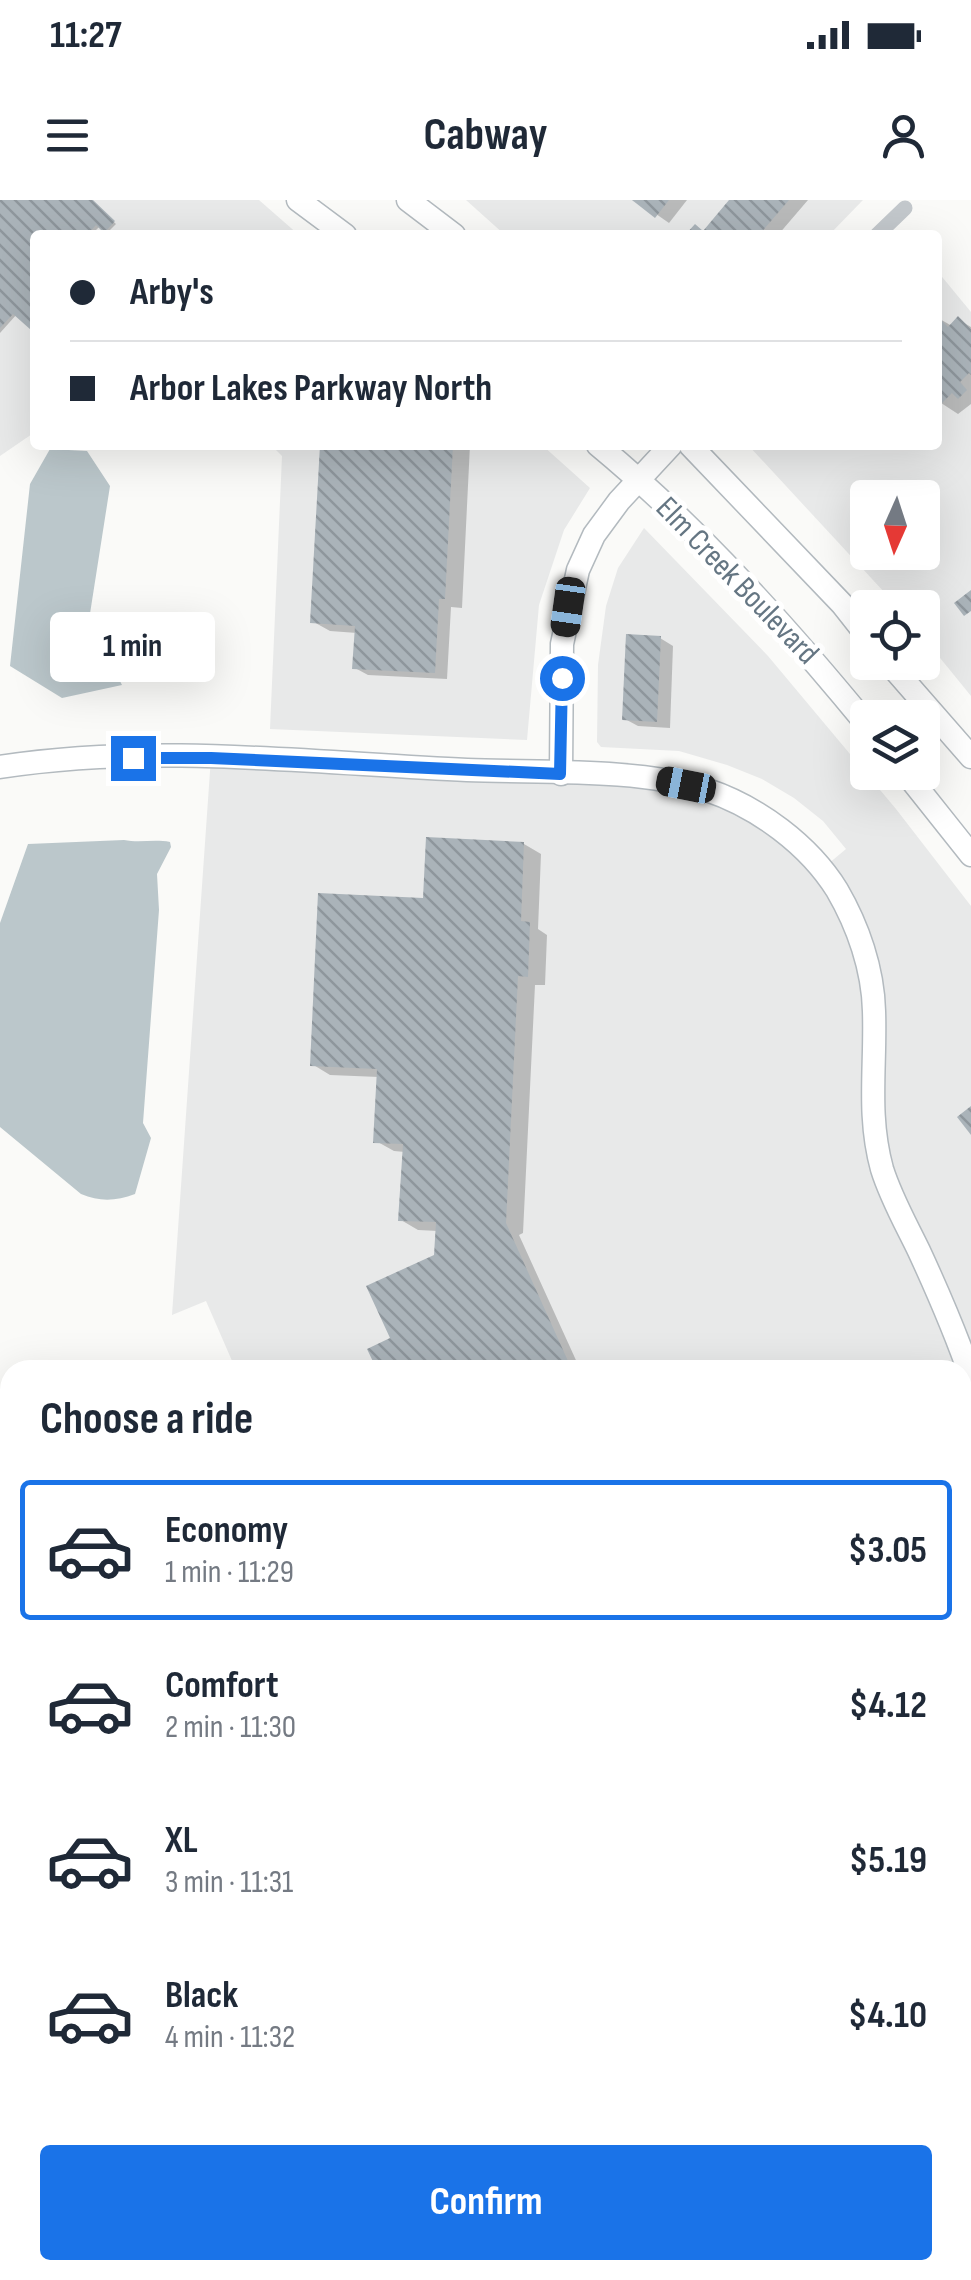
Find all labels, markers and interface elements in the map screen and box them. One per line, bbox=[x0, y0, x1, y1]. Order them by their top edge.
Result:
text: 11:27 bbox=[50, 13, 122, 58]
icon: menu bbox=[40, 108, 95, 163]
text: Cabway bbox=[424, 108, 547, 163]
icon: person bbox=[876, 108, 931, 163]
text: Arby's bbox=[130, 270, 214, 315]
text: Arbor Lakes Parkway North bbox=[130, 366, 492, 411]
north arrow bbox=[850, 480, 940, 570]
map controls bbox=[850, 480, 940, 790]
street label: Elm Creek Boulevard bbox=[647, 489, 827, 673]
car bbox=[549, 575, 587, 639]
button: locate bbox=[850, 590, 940, 680]
callout: 1 min bbox=[51, 613, 216, 683]
text: 1 min bbox=[103, 627, 162, 666]
route start bbox=[540, 656, 585, 701]
button: layers bbox=[850, 700, 940, 790]
route end bbox=[111, 736, 156, 781]
car bbox=[654, 765, 718, 805]
text: Choose a ride bbox=[40, 1392, 253, 1447]
icon: car bbox=[45, 1505, 135, 1595]
text: Economy bbox=[165, 1508, 288, 1553]
text: $3.05 bbox=[848, 1528, 927, 1573]
text: 1 min · 11:29 bbox=[165, 1553, 294, 1592]
icon: car bbox=[45, 1660, 135, 1750]
text: Comfort bbox=[165, 1663, 279, 1708]
text: $4.12 bbox=[849, 1683, 927, 1728]
text: 2 min · 11:30 bbox=[165, 1708, 296, 1747]
icon: car bbox=[45, 1815, 135, 1905]
text: XL bbox=[165, 1818, 198, 1863]
text: $5.19 bbox=[849, 1838, 927, 1883]
text: 3 min · 11:31 bbox=[165, 1863, 293, 1902]
icon: car bbox=[45, 1970, 135, 2060]
text: Black bbox=[165, 1973, 238, 2018]
text: $4.10 bbox=[848, 1993, 927, 2038]
text: 4 min · 11:32 bbox=[165, 2018, 295, 2057]
button: Confirm bbox=[40, 2145, 932, 2260]

